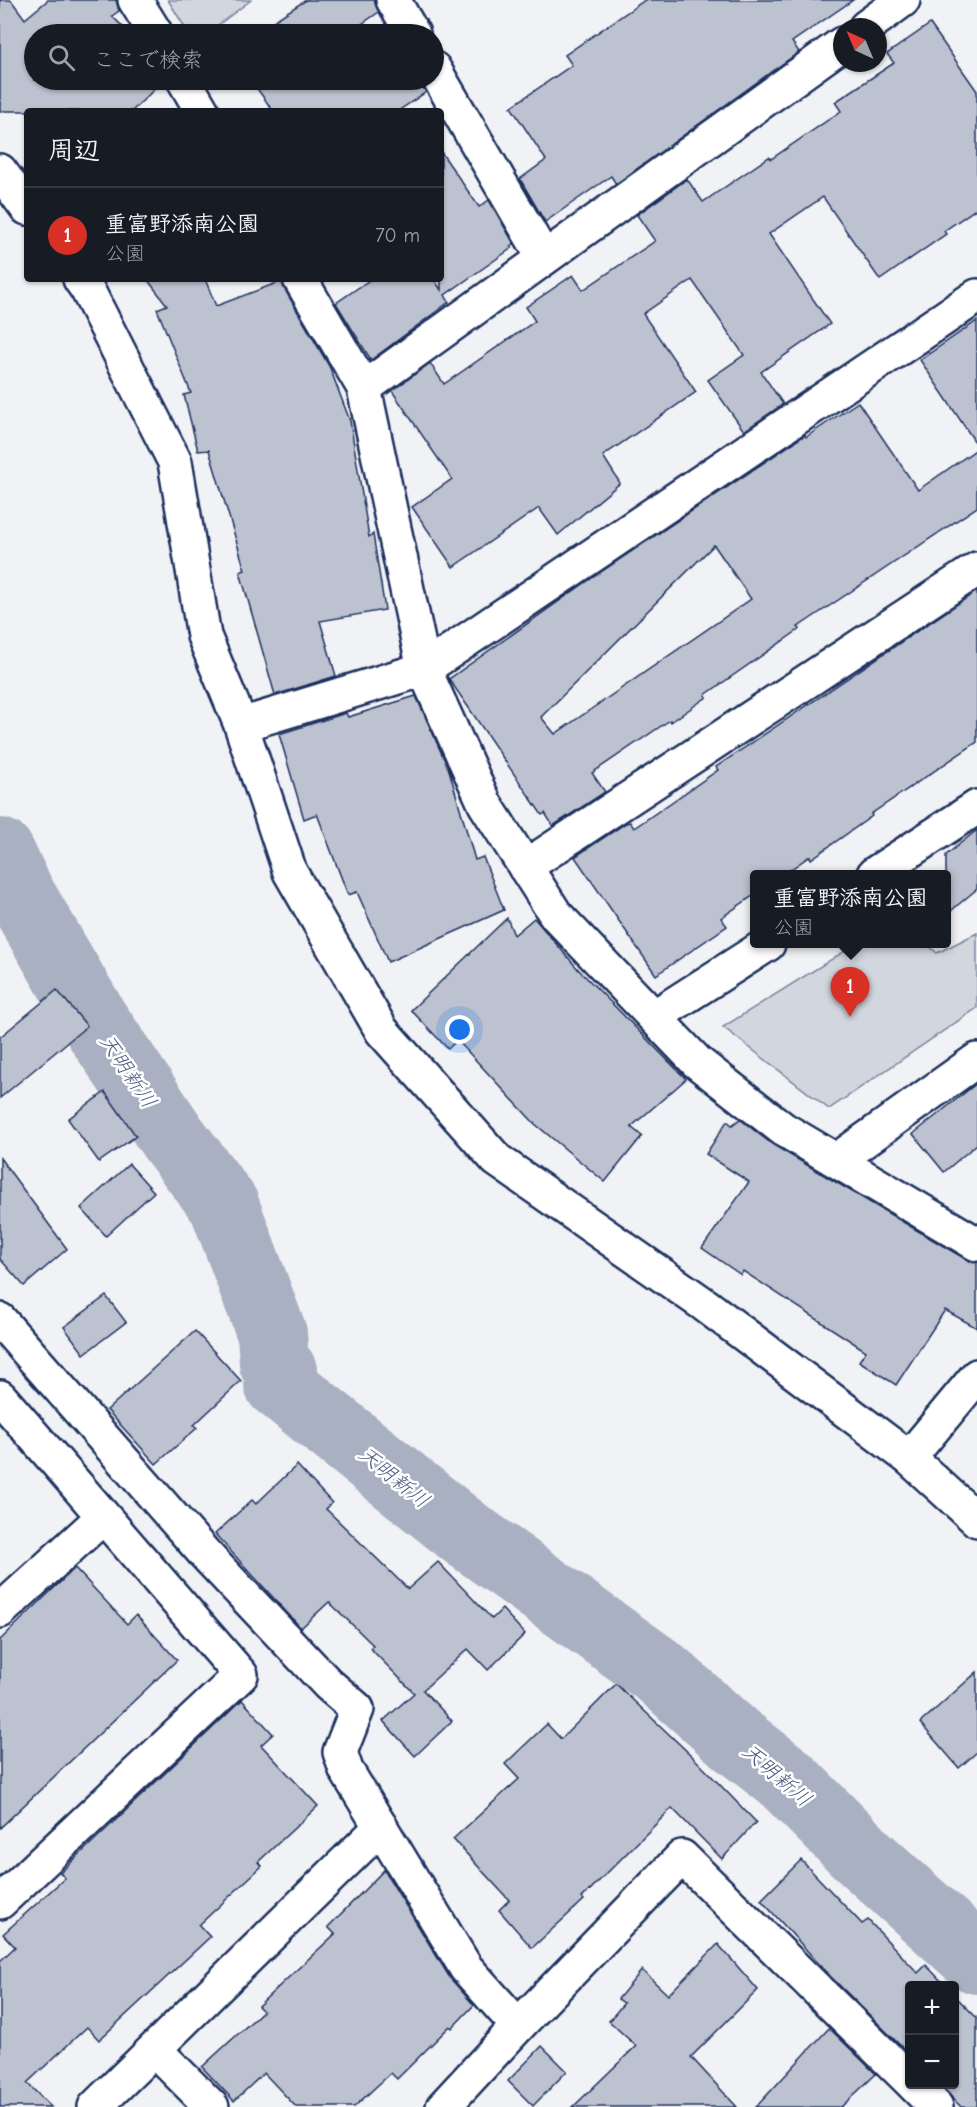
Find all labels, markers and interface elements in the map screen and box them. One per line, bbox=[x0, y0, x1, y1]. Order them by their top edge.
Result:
north arrow bbox=[833, 18, 887, 72]
search box bbox=[24, 24, 444, 90]
icon: search bbox=[45, 41, 78, 74]
text: ここで検索 bbox=[93, 47, 203, 73]
text: 周辺 bbox=[48, 136, 100, 166]
text: 重富野添南公園 bbox=[105, 211, 259, 237]
text: 1 bbox=[64, 224, 71, 247]
text: 70 m bbox=[375, 224, 420, 247]
text: 公園 bbox=[105, 242, 145, 265]
popup bbox=[750, 870, 951, 948]
text: 重富野添南公園 bbox=[773, 885, 928, 911]
text: 公園 bbox=[773, 916, 813, 939]
pin: 1 bbox=[830, 968, 870, 1017]
your location bbox=[445, 1015, 474, 1044]
water label: 天明新川 bbox=[95, 1029, 161, 1113]
water label: 天明新川 bbox=[354, 1441, 434, 1513]
water label: 天明新川 bbox=[737, 1738, 817, 1812]
map controls bbox=[905, 1981, 959, 2089]
button: + bbox=[905, 1981, 959, 2035]
button: − bbox=[905, 2035, 959, 2089]

